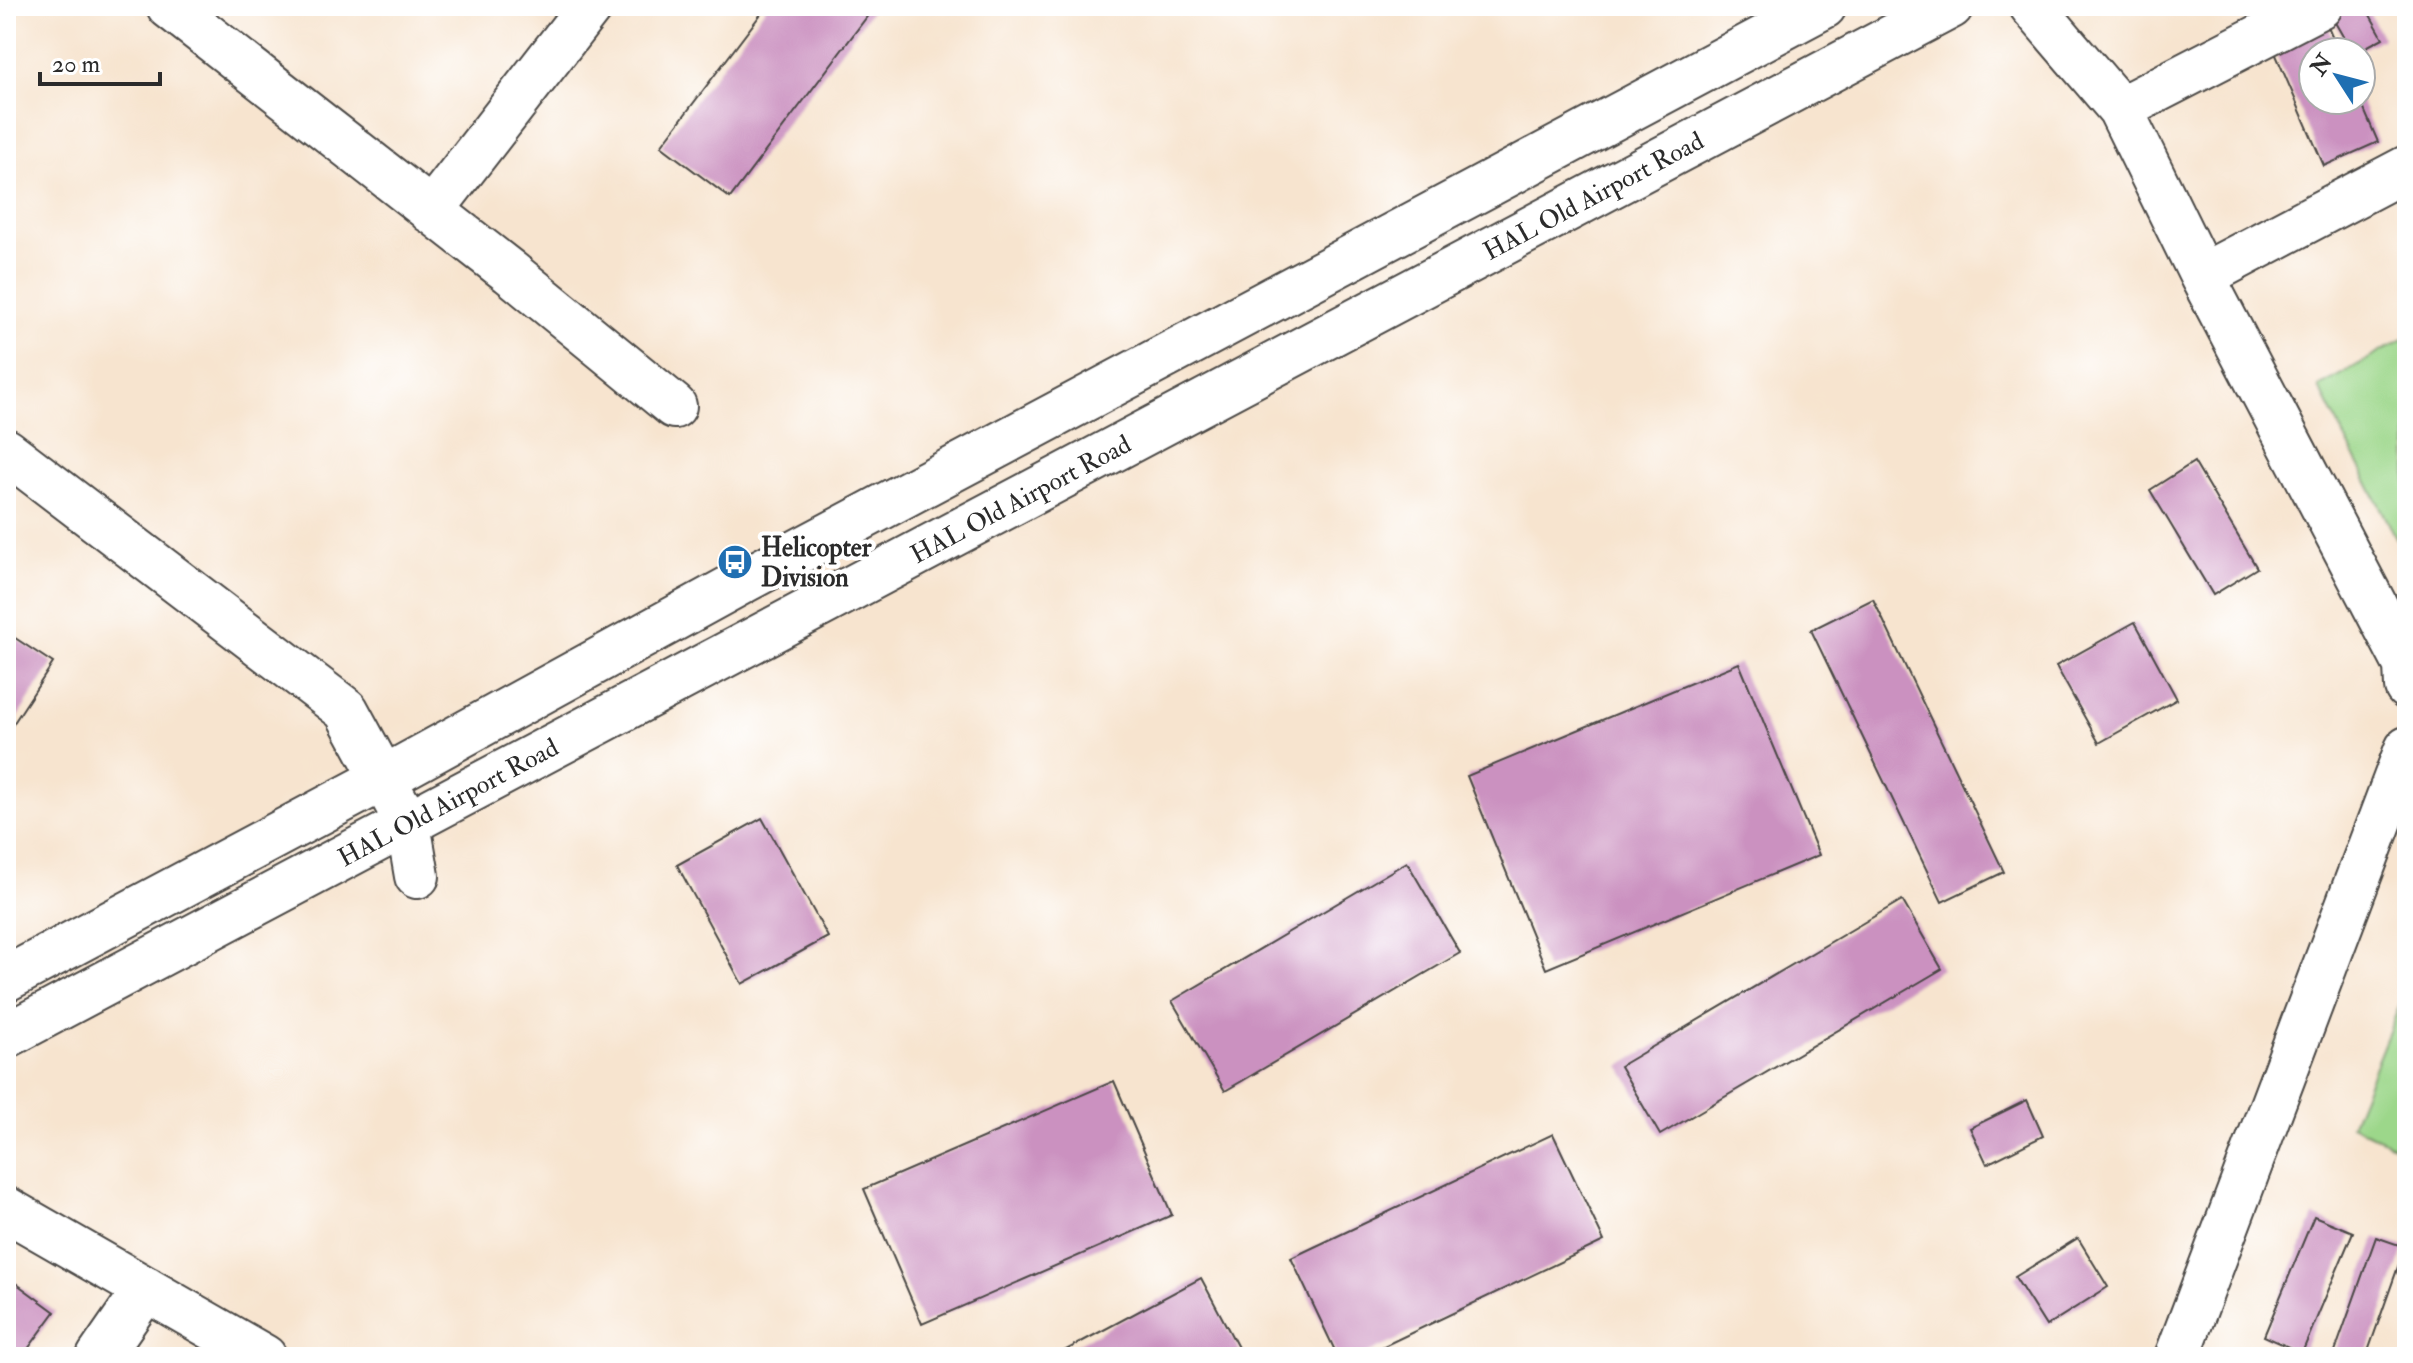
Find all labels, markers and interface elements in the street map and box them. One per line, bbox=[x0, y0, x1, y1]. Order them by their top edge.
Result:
scale bar bbox=[40, 36, 160, 86]
north arrow bbox=[2297, 36, 2377, 116]
text: N bbox=[2304, 48, 2339, 82]
text: 20 m bbox=[52, 49, 101, 80]
street label: HAL Old Airport Road bbox=[1478, 125, 1710, 268]
street label: HAL Old Airport Road bbox=[905, 428, 1137, 571]
place label: Helicopter Division bbox=[761, 532, 872, 594]
bus stop icon: Helicopter Division bbox=[716, 543, 754, 581]
street label: HAL Old Airport Road bbox=[333, 731, 564, 874]

